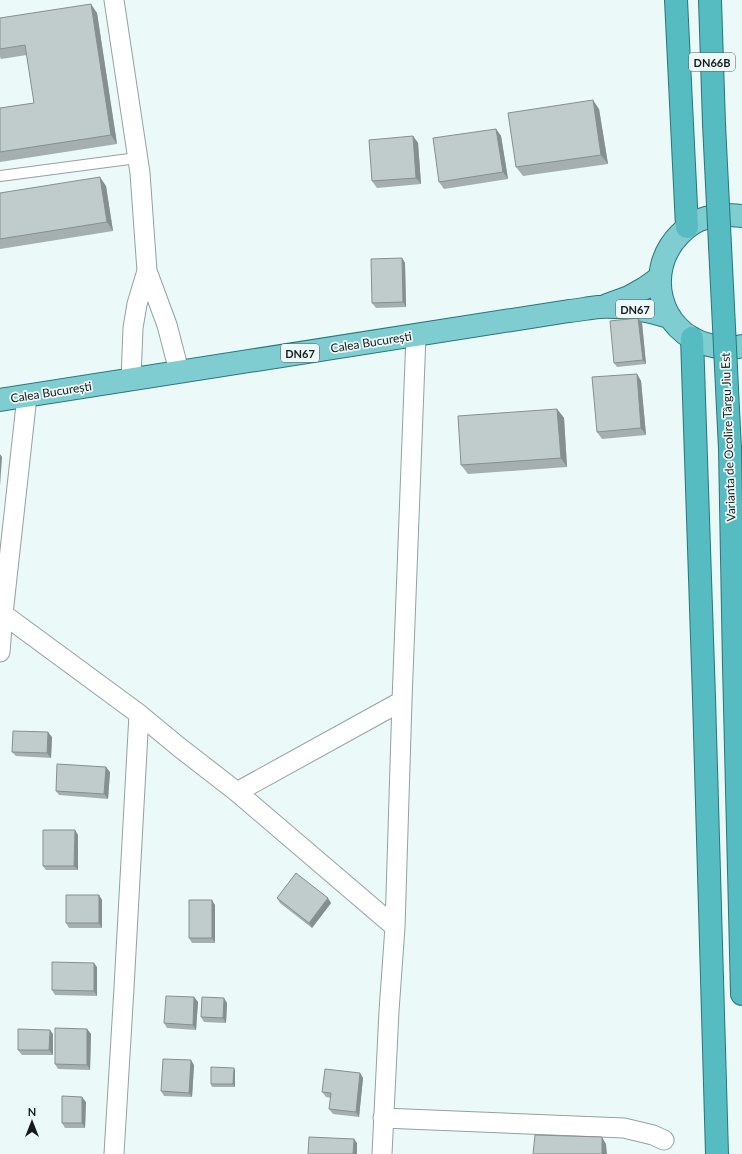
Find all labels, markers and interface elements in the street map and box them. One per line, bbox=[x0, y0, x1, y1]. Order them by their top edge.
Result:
road number: DN66B bbox=[689, 53, 735, 71]
road number: DN67 bbox=[616, 300, 654, 318]
street label: Calea București bbox=[329, 328, 413, 356]
road number: DN67 bbox=[281, 344, 319, 362]
street label: Varianta de Ocolire Târgu Jiu Est bbox=[718, 352, 738, 522]
street label: Calea București bbox=[9, 378, 93, 406]
north arrow bbox=[12, 1102, 52, 1142]
text: N bbox=[28, 1105, 36, 1118]

